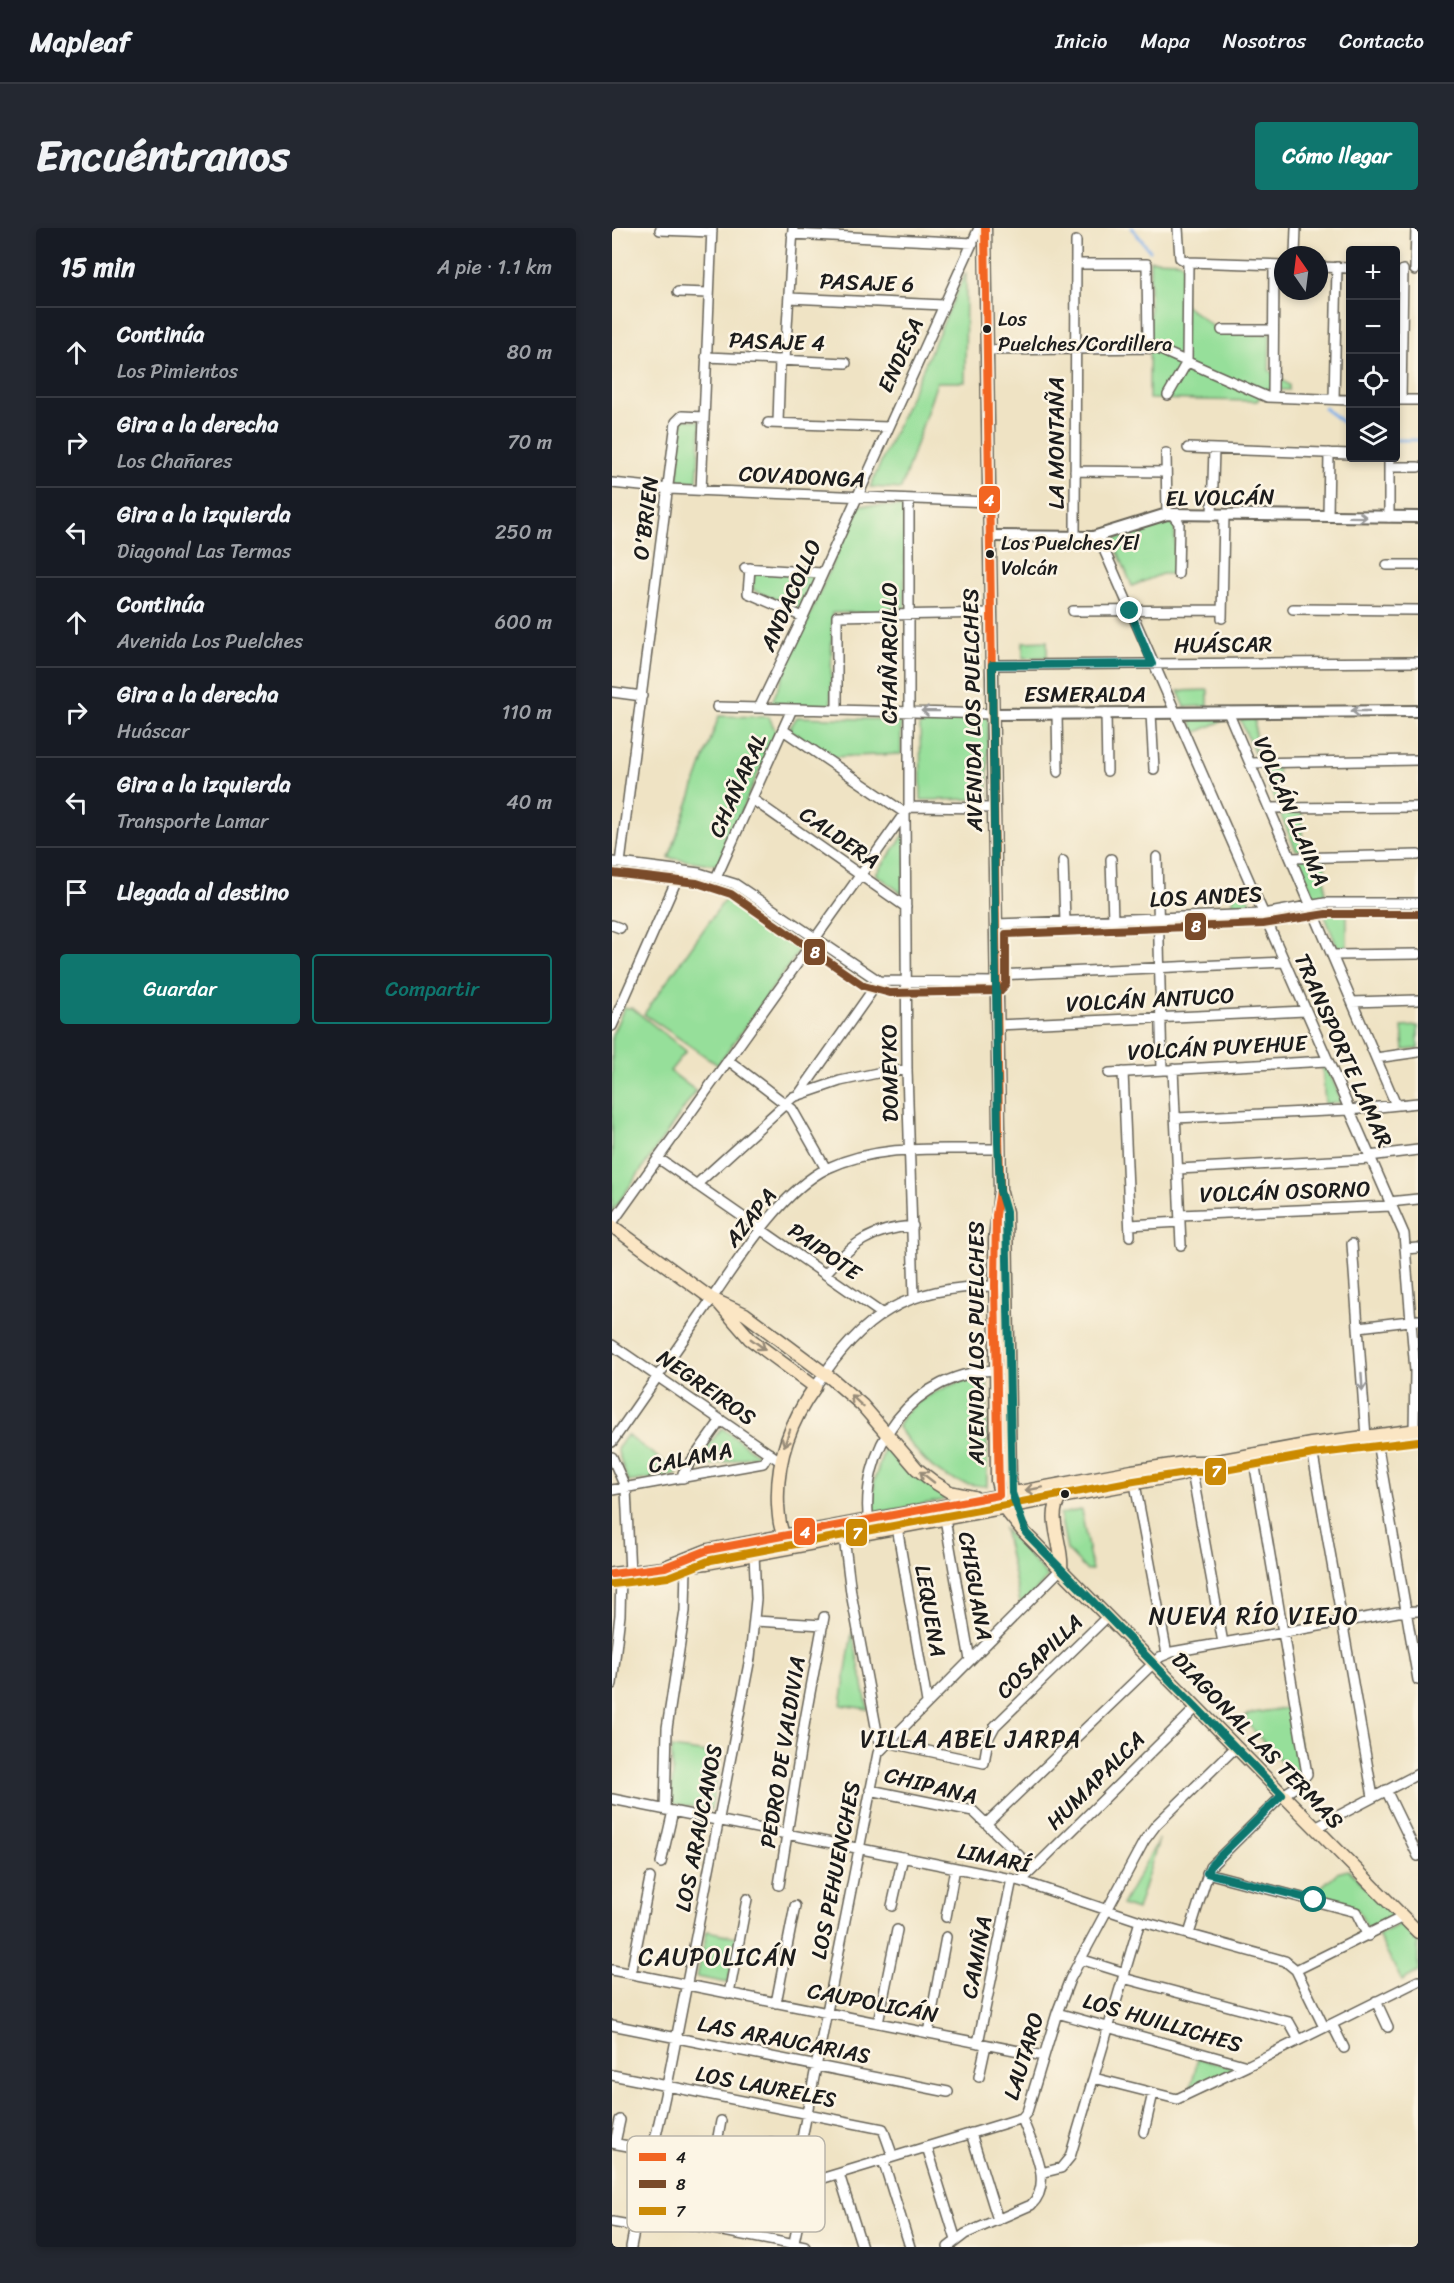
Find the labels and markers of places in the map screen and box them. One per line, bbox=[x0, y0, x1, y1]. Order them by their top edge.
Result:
place label: Los Puelches/Cordillera bbox=[998, 302, 1172, 362]
marker: Los Puelches/Cordillera bbox=[981, 323, 993, 335]
place label: Los Puelches/El Volcán bbox=[1001, 526, 1141, 586]
marker: Los Puelches/El Volcán bbox=[984, 548, 996, 560]
unlabelled marker bbox=[1059, 1488, 1071, 1500]

